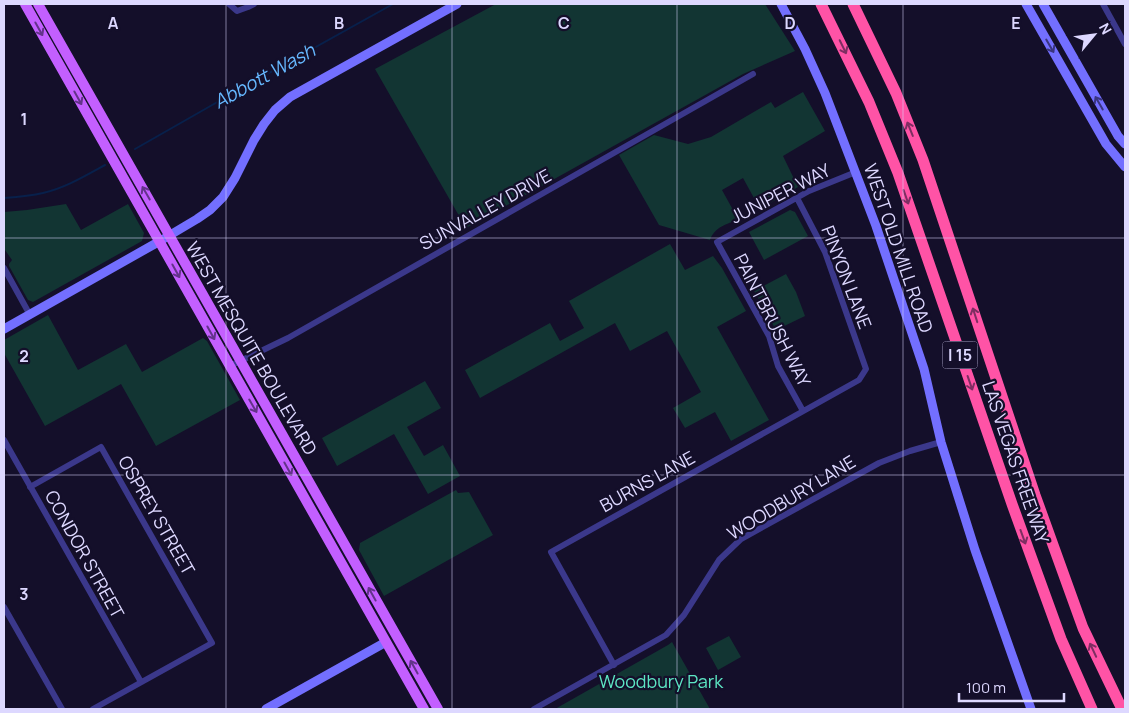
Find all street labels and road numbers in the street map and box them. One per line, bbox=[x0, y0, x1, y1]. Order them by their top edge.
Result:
street label: JUNIPER WAY bbox=[726, 157, 835, 229]
street label: WEST OLD MILL ROAD bbox=[859, 160, 939, 336]
street label: SUNVALLEY DRIVE bbox=[415, 163, 555, 255]
street label: PINYON LANE bbox=[816, 222, 878, 332]
street label: WEST MESQUITE BOULEVARD bbox=[181, 237, 323, 459]
street label: PAINTBRUSH WAY bbox=[729, 249, 817, 391]
road number: I 15 bbox=[942, 342, 978, 368]
street label: LAS VEGAS FREEWAY bbox=[977, 378, 1055, 547]
street label: BURNS LANE bbox=[595, 445, 699, 517]
street label: WOODBURY LANE bbox=[722, 449, 860, 545]
street label: OSPREY STREET bbox=[113, 451, 201, 579]
street label: CONDOR STREET bbox=[40, 486, 130, 622]

